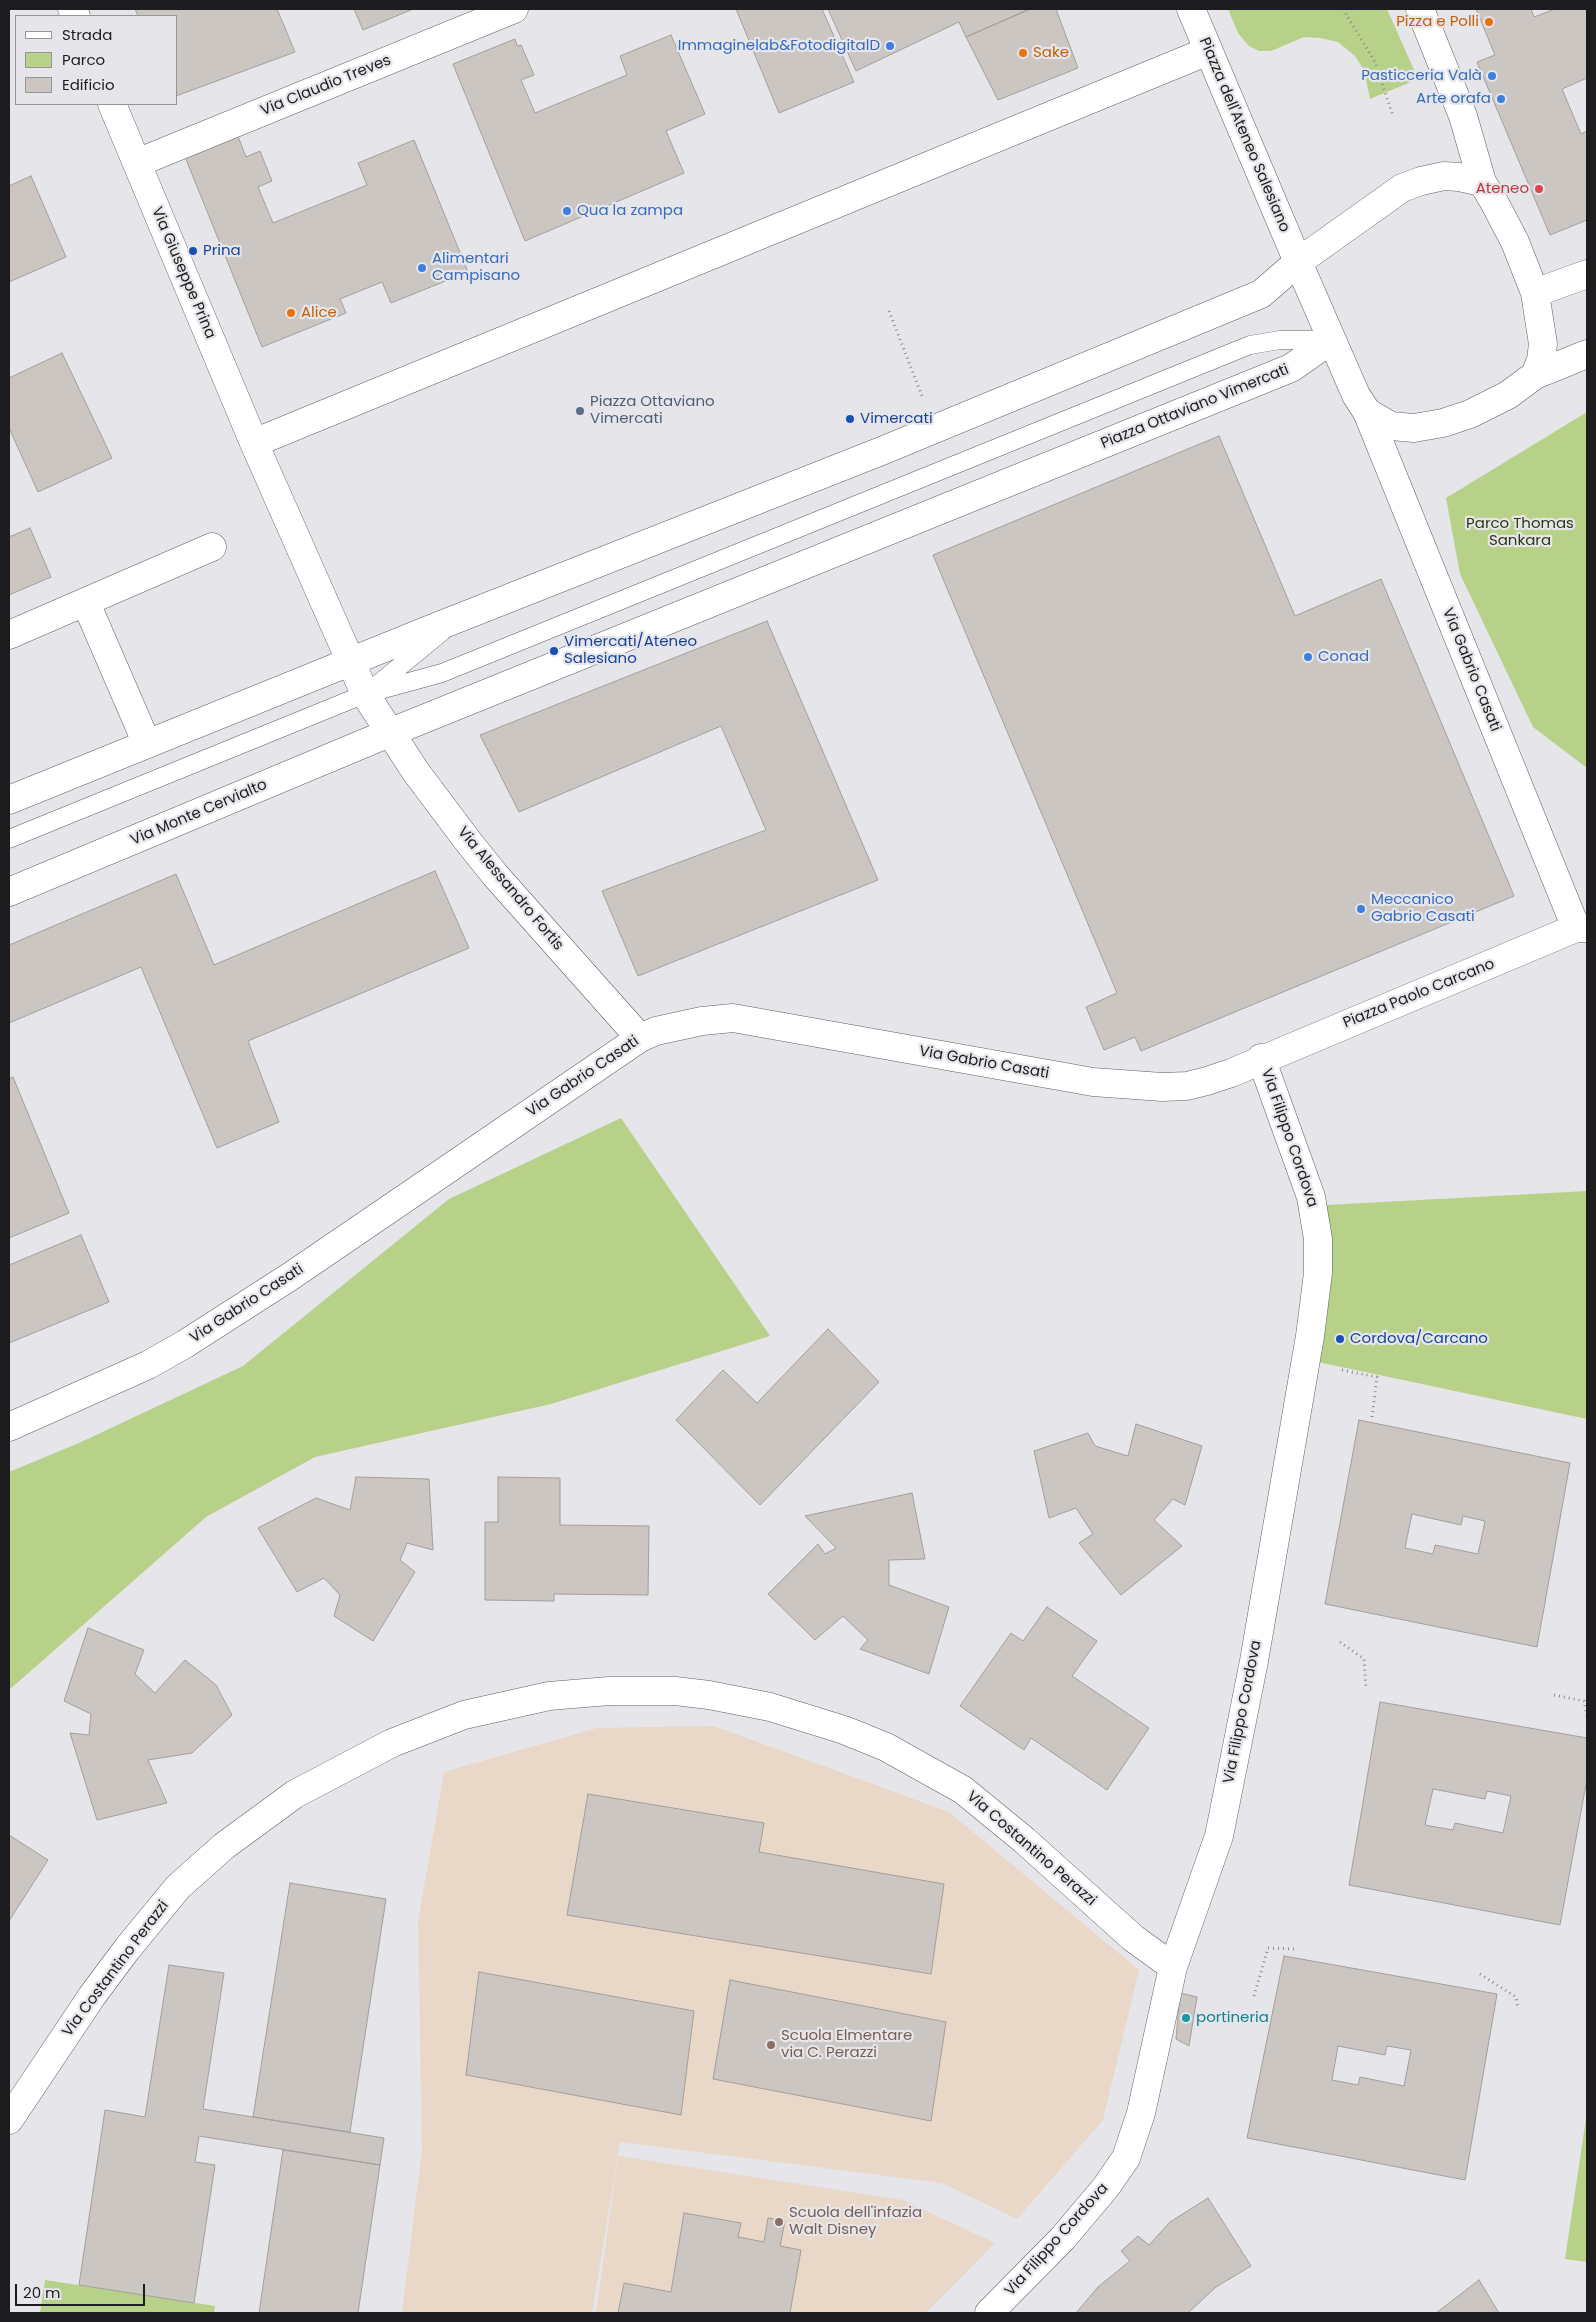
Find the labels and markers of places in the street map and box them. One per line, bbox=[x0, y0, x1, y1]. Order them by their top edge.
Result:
place label: Pizza e Polli bbox=[1396, 13, 1479, 31]
marker: Pizza e Polli bbox=[1483, 16, 1495, 28]
place label: Immaginelab&FotodigitalD bbox=[678, 37, 880, 55]
marker: Immaginelab&FotodigitalD bbox=[884, 40, 896, 52]
place label: Sake bbox=[1033, 44, 1069, 62]
marker: Sake bbox=[1017, 47, 1029, 59]
place label: Pasticceria Valà bbox=[1361, 67, 1482, 85]
marker: Pasticceria Valà bbox=[1486, 70, 1498, 82]
place label: Arte orafa bbox=[1416, 90, 1491, 108]
marker: Arte orafa bbox=[1495, 93, 1507, 105]
place label: Ateneo bbox=[1476, 180, 1529, 198]
marker: Ateneo bbox=[1533, 183, 1545, 195]
place label: Qua la zampa bbox=[577, 202, 683, 220]
marker: Qua la zampa bbox=[561, 205, 573, 217]
place label: Prina bbox=[203, 242, 241, 260]
marker: Prina bbox=[187, 245, 199, 257]
place label: Alimentari Campisano bbox=[432, 250, 520, 285]
marker: Alimentari Campisano bbox=[416, 262, 428, 274]
place label: Alice bbox=[301, 304, 337, 322]
marker: Alice bbox=[285, 307, 297, 319]
place label: Piazza Ottaviano Vimercati bbox=[590, 393, 715, 428]
marker: Piazza Ottaviano Vimercati bbox=[574, 405, 586, 417]
place label: Vimercati bbox=[860, 410, 933, 428]
marker: Vimercati bbox=[844, 413, 856, 425]
place label: Vimercati/Ateneo Salesiano bbox=[564, 633, 697, 668]
marker: Vimercati/Ateneo Salesiano bbox=[548, 645, 560, 657]
place label: Conad bbox=[1318, 648, 1369, 666]
marker: Conad bbox=[1302, 651, 1314, 663]
place label: Meccanico Gabrio Casati bbox=[1371, 891, 1475, 926]
marker: Meccanico Gabrio Casati bbox=[1355, 903, 1367, 915]
place label: Cordova/Carcano bbox=[1350, 1330, 1488, 1348]
marker: Cordova/Carcano bbox=[1334, 1333, 1346, 1345]
place label: portineria bbox=[1196, 2009, 1269, 2027]
marker: portineria bbox=[1180, 2012, 1192, 2024]
place label: Scuola Elmentare via C. Perazzi bbox=[781, 2027, 912, 2062]
marker: Scuola Elmentare via C. Perazzi bbox=[765, 2039, 777, 2051]
place label: Scuola dell'infazia Walt Disney bbox=[789, 2204, 922, 2239]
marker: Scuola dell'infazia Walt Disney bbox=[773, 2216, 785, 2228]

